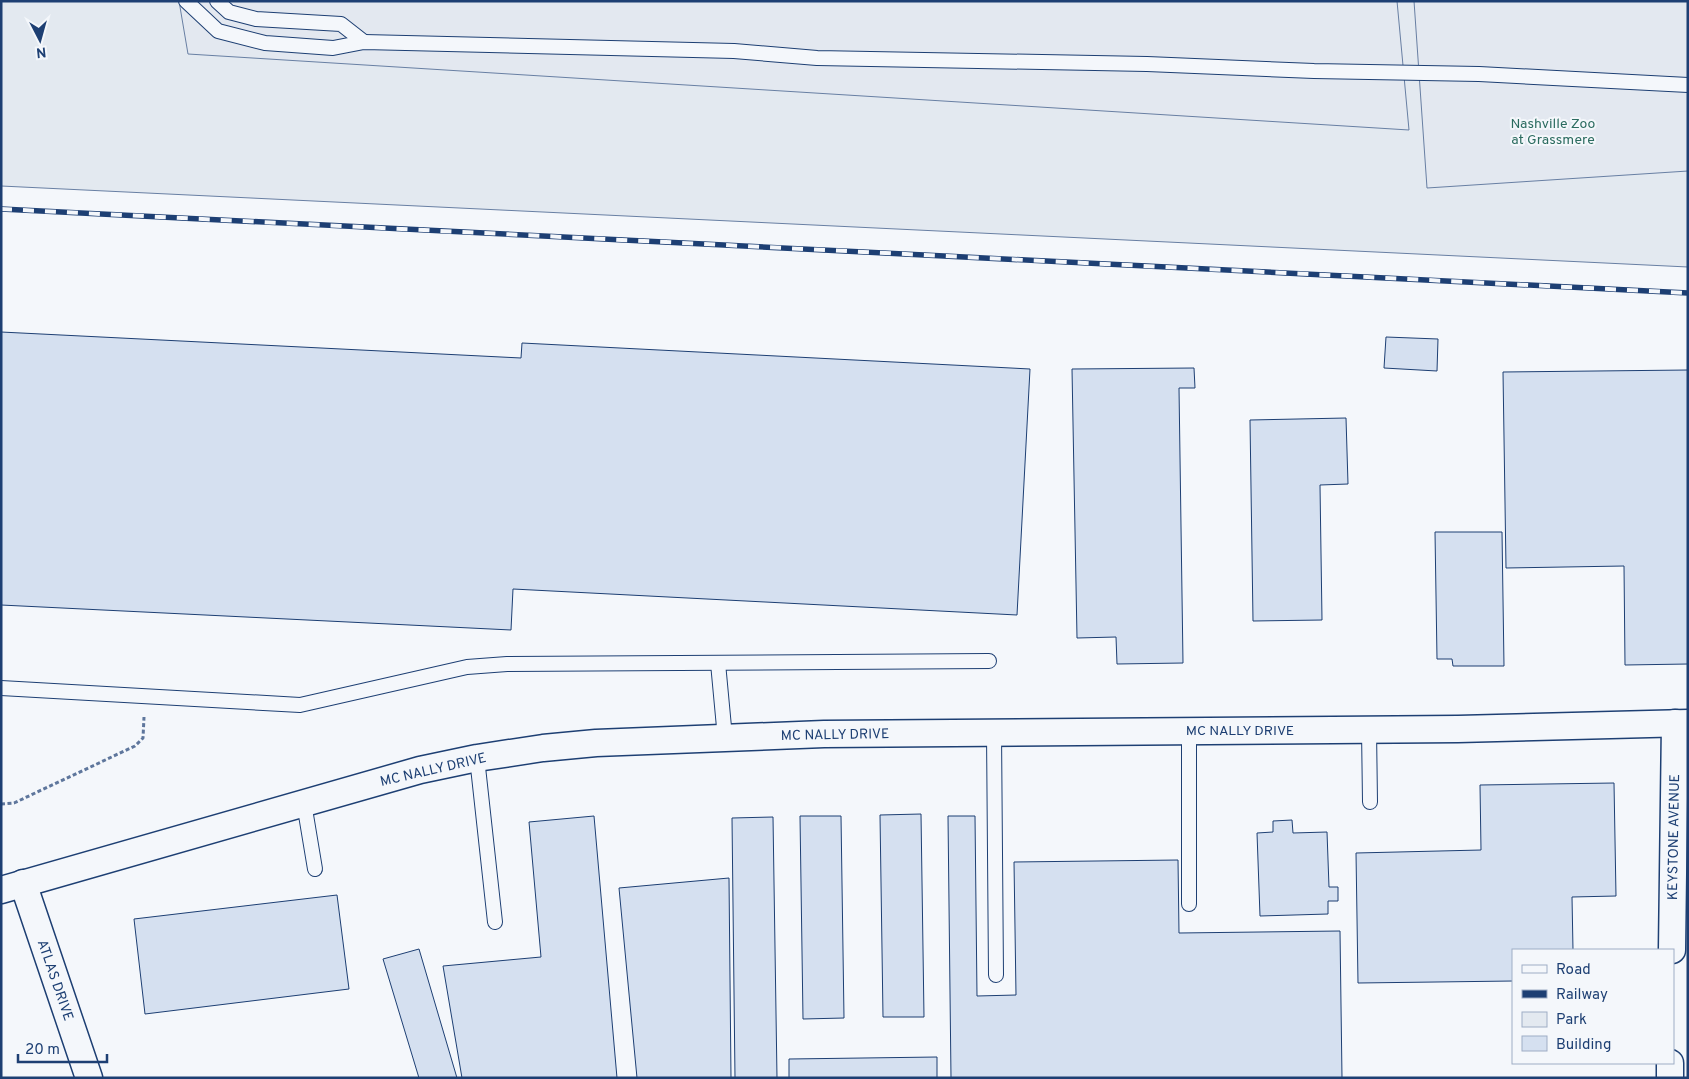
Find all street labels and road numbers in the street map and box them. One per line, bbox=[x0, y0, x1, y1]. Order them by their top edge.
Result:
street label: MC NALLY DRIVE bbox=[1186, 723, 1294, 740]
street label: MC NALLY DRIVE bbox=[781, 726, 889, 745]
street label: MC NALLY DRIVE bbox=[379, 750, 488, 791]
street label: KEYSTONE AVENUE bbox=[1665, 774, 1684, 900]
street label: ATLAS DRIVE bbox=[33, 938, 76, 1023]

